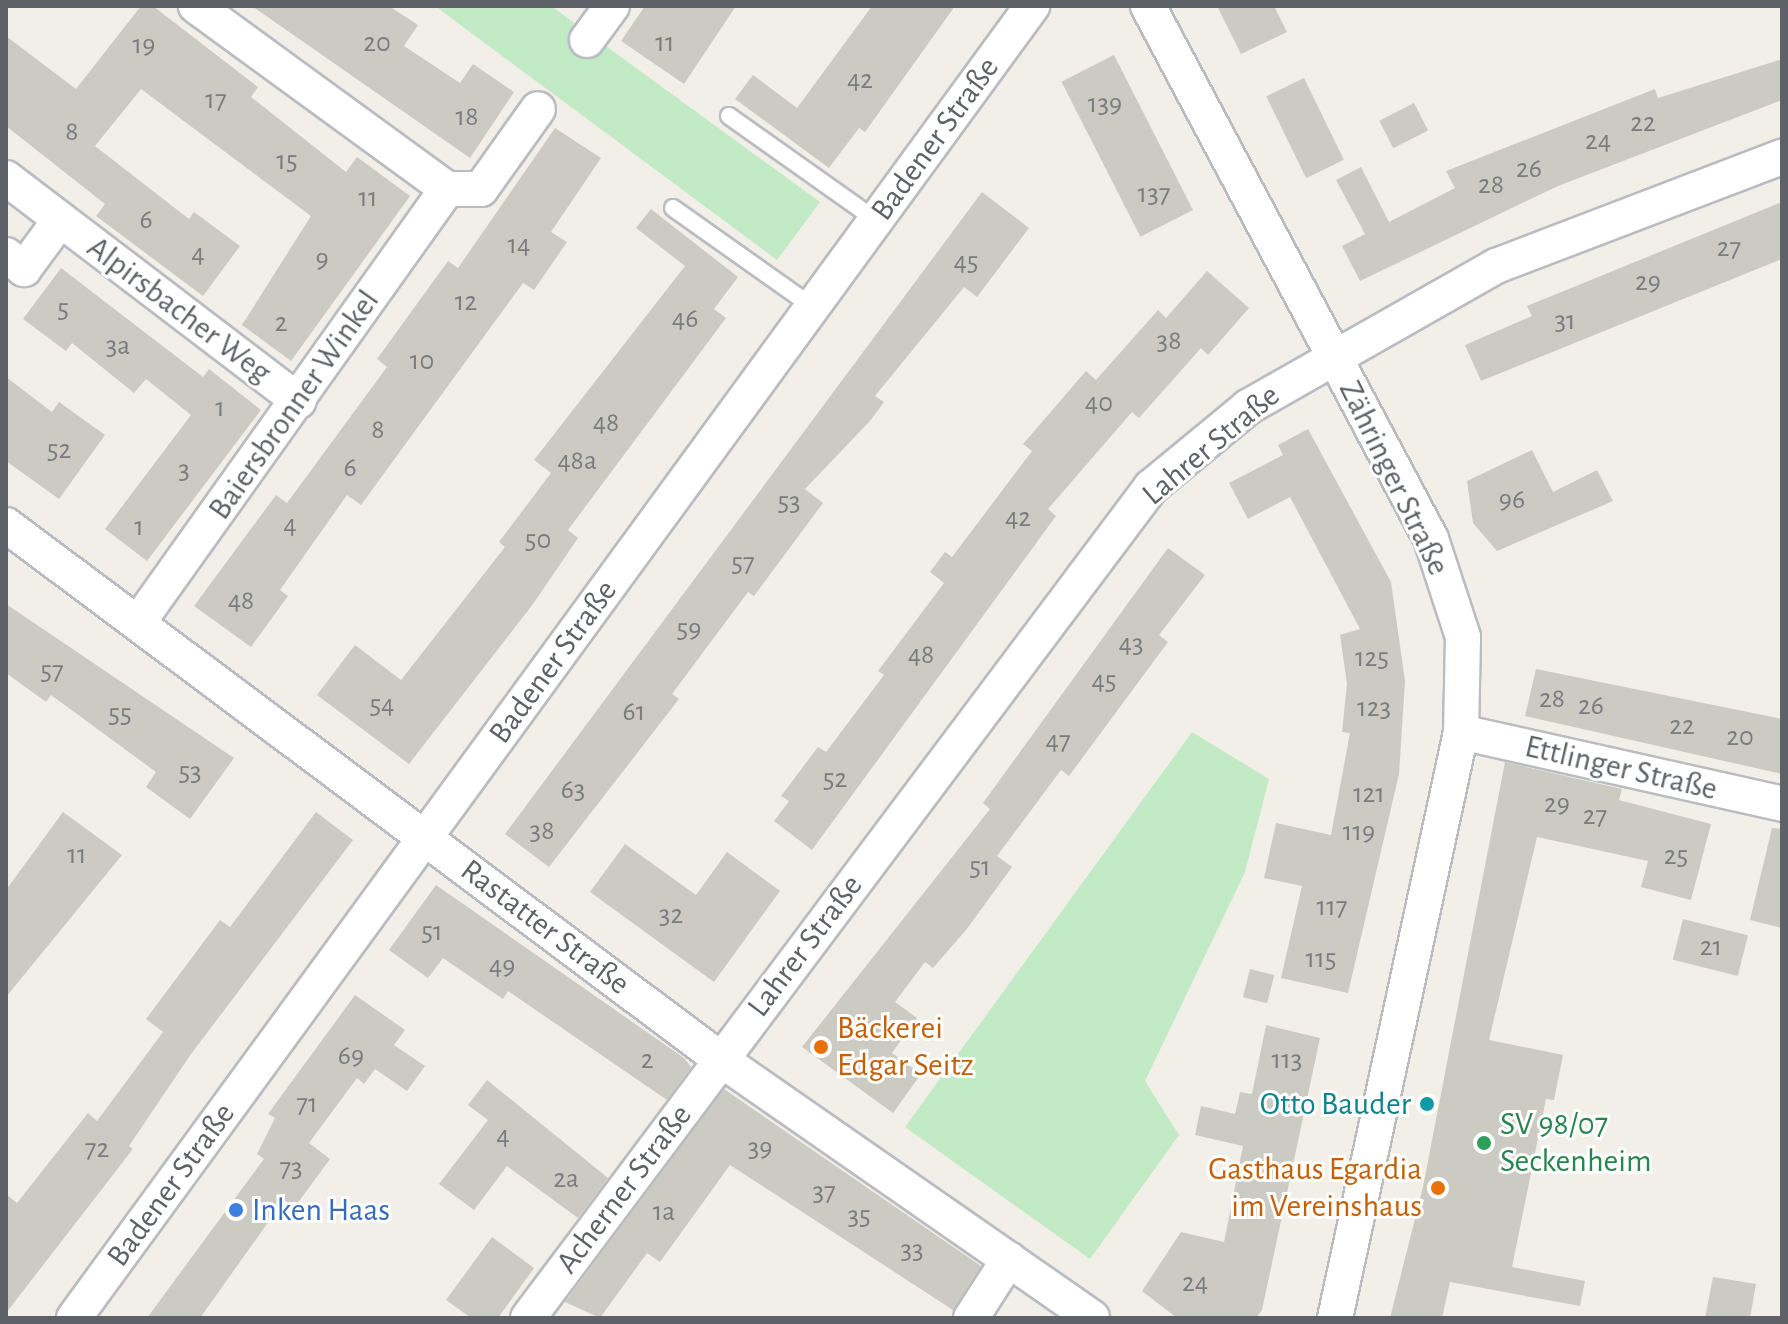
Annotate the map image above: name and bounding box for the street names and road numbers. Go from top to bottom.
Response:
street label: Badener Straße [863,50,1007,228]
street label: Alpirsbacher Weg [79,228,279,392]
street label: Baiersbronner Winkel [201,283,387,527]
street label: Zähringer Straße [1330,375,1458,581]
street label: Lahrer Straße [1134,376,1288,514]
street label: Badener Straße [481,573,625,751]
street label: Ettlinger Straße [1521,727,1721,809]
street label: Rastatter Straße [453,851,637,1003]
street label: Lahrer Straße [739,867,871,1025]
street label: Badener Straße [99,1096,243,1274]
street label: Acherner Straße [548,1097,700,1281]

